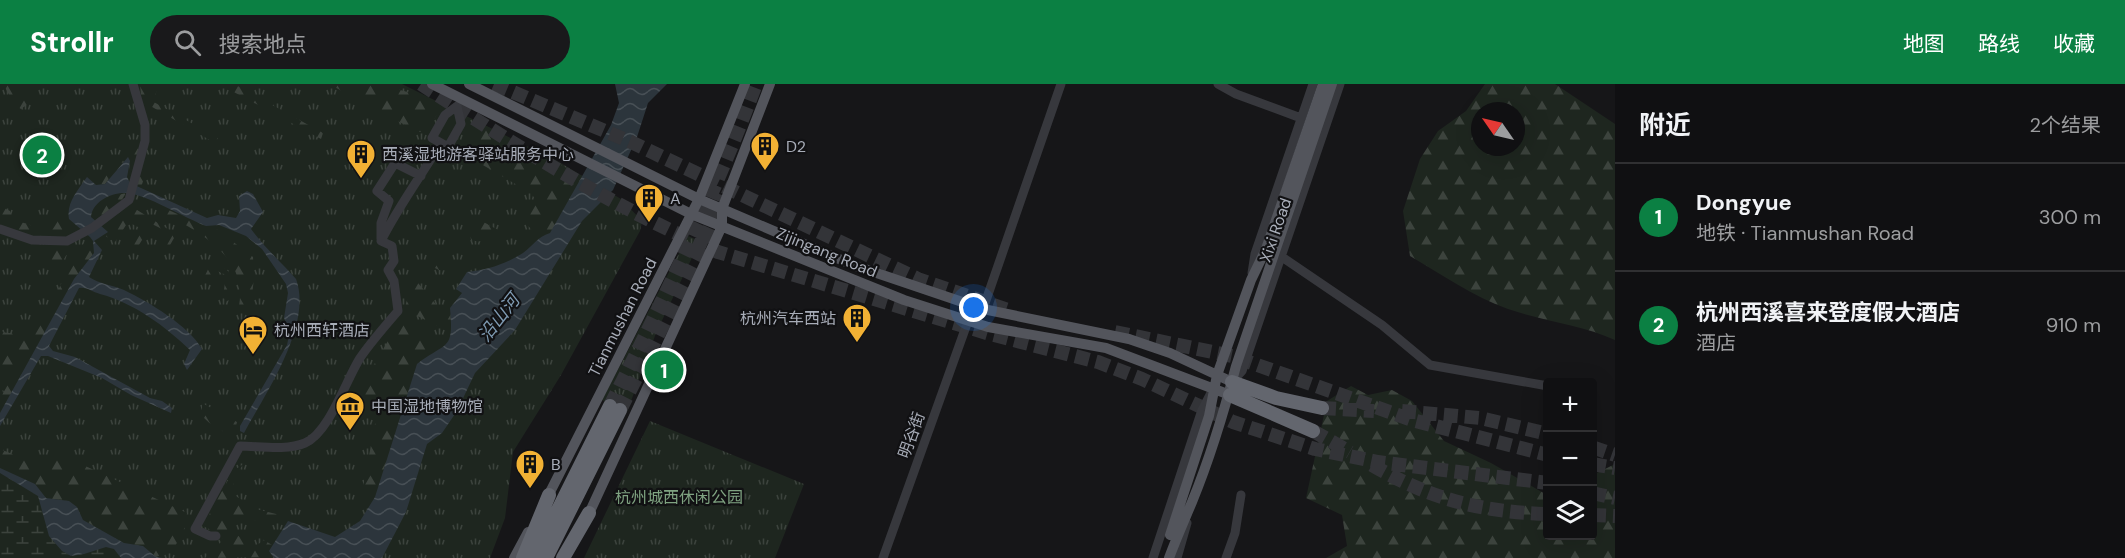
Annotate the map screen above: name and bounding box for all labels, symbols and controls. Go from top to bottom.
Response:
search box [150,15,570,69]
text: Strollr [30,24,114,61]
icon: search [171,26,204,59]
text: 搜索地点 [219,30,307,59]
text: 地图 [1903,30,1945,58]
text: 路线 [1978,30,2020,58]
text: 收藏 [2053,30,2095,58]
north arrow [1471,102,1525,156]
text: 附近 [1639,108,1691,142]
text: 2个结果 [2029,112,2101,138]
building icon: D2 [749,130,781,172]
pin: 2 [22,132,62,178]
place label: D2 [786,136,806,157]
building icon: 西溪湿地游客驿站服务中心 [345,138,377,180]
place label: 西溪湿地游客驿站服务中心 [382,144,574,165]
building icon: A [633,182,665,224]
place label: A [670,188,681,209]
text: Dongyue [1696,188,1792,217]
street label: Xixi Road [1255,195,1296,265]
text: 1 [1655,204,1662,230]
text: 300 m [2039,204,2101,230]
text: 地铁 · Tianmushan Road [1696,220,1914,246]
street label: Zijingang Road [773,223,880,282]
street label: Tianmushan Road [583,254,661,380]
water label: 沿山河 [473,287,527,347]
your location [959,293,988,322]
text: 杭州西溪喜来登度假大酒店 [1696,298,1960,327]
building icon: 杭州汽车西站 [841,302,873,344]
place label: 杭州汽车西站 [740,308,836,329]
text: 2 [1653,312,1664,338]
text: 910 m [2046,312,2101,338]
hotel icon: 杭州西轩酒店 [237,314,269,356]
place label: 杭州西轩酒店 [274,320,370,341]
text: 酒店 [1696,330,1736,356]
pin: 1 [644,348,684,392]
map controls [1543,378,1597,540]
button: + [1543,378,1597,432]
museum icon: 中国湿地博物馆 [334,390,366,432]
place label: 中国湿地博物馆 [371,396,483,417]
street label: 明谷街 [893,409,930,461]
button: − [1543,432,1597,486]
building icon: B [514,448,546,490]
place label: B [551,454,561,475]
button: layers [1543,486,1597,540]
park label: 杭州城西休闲公园 [615,487,743,508]

